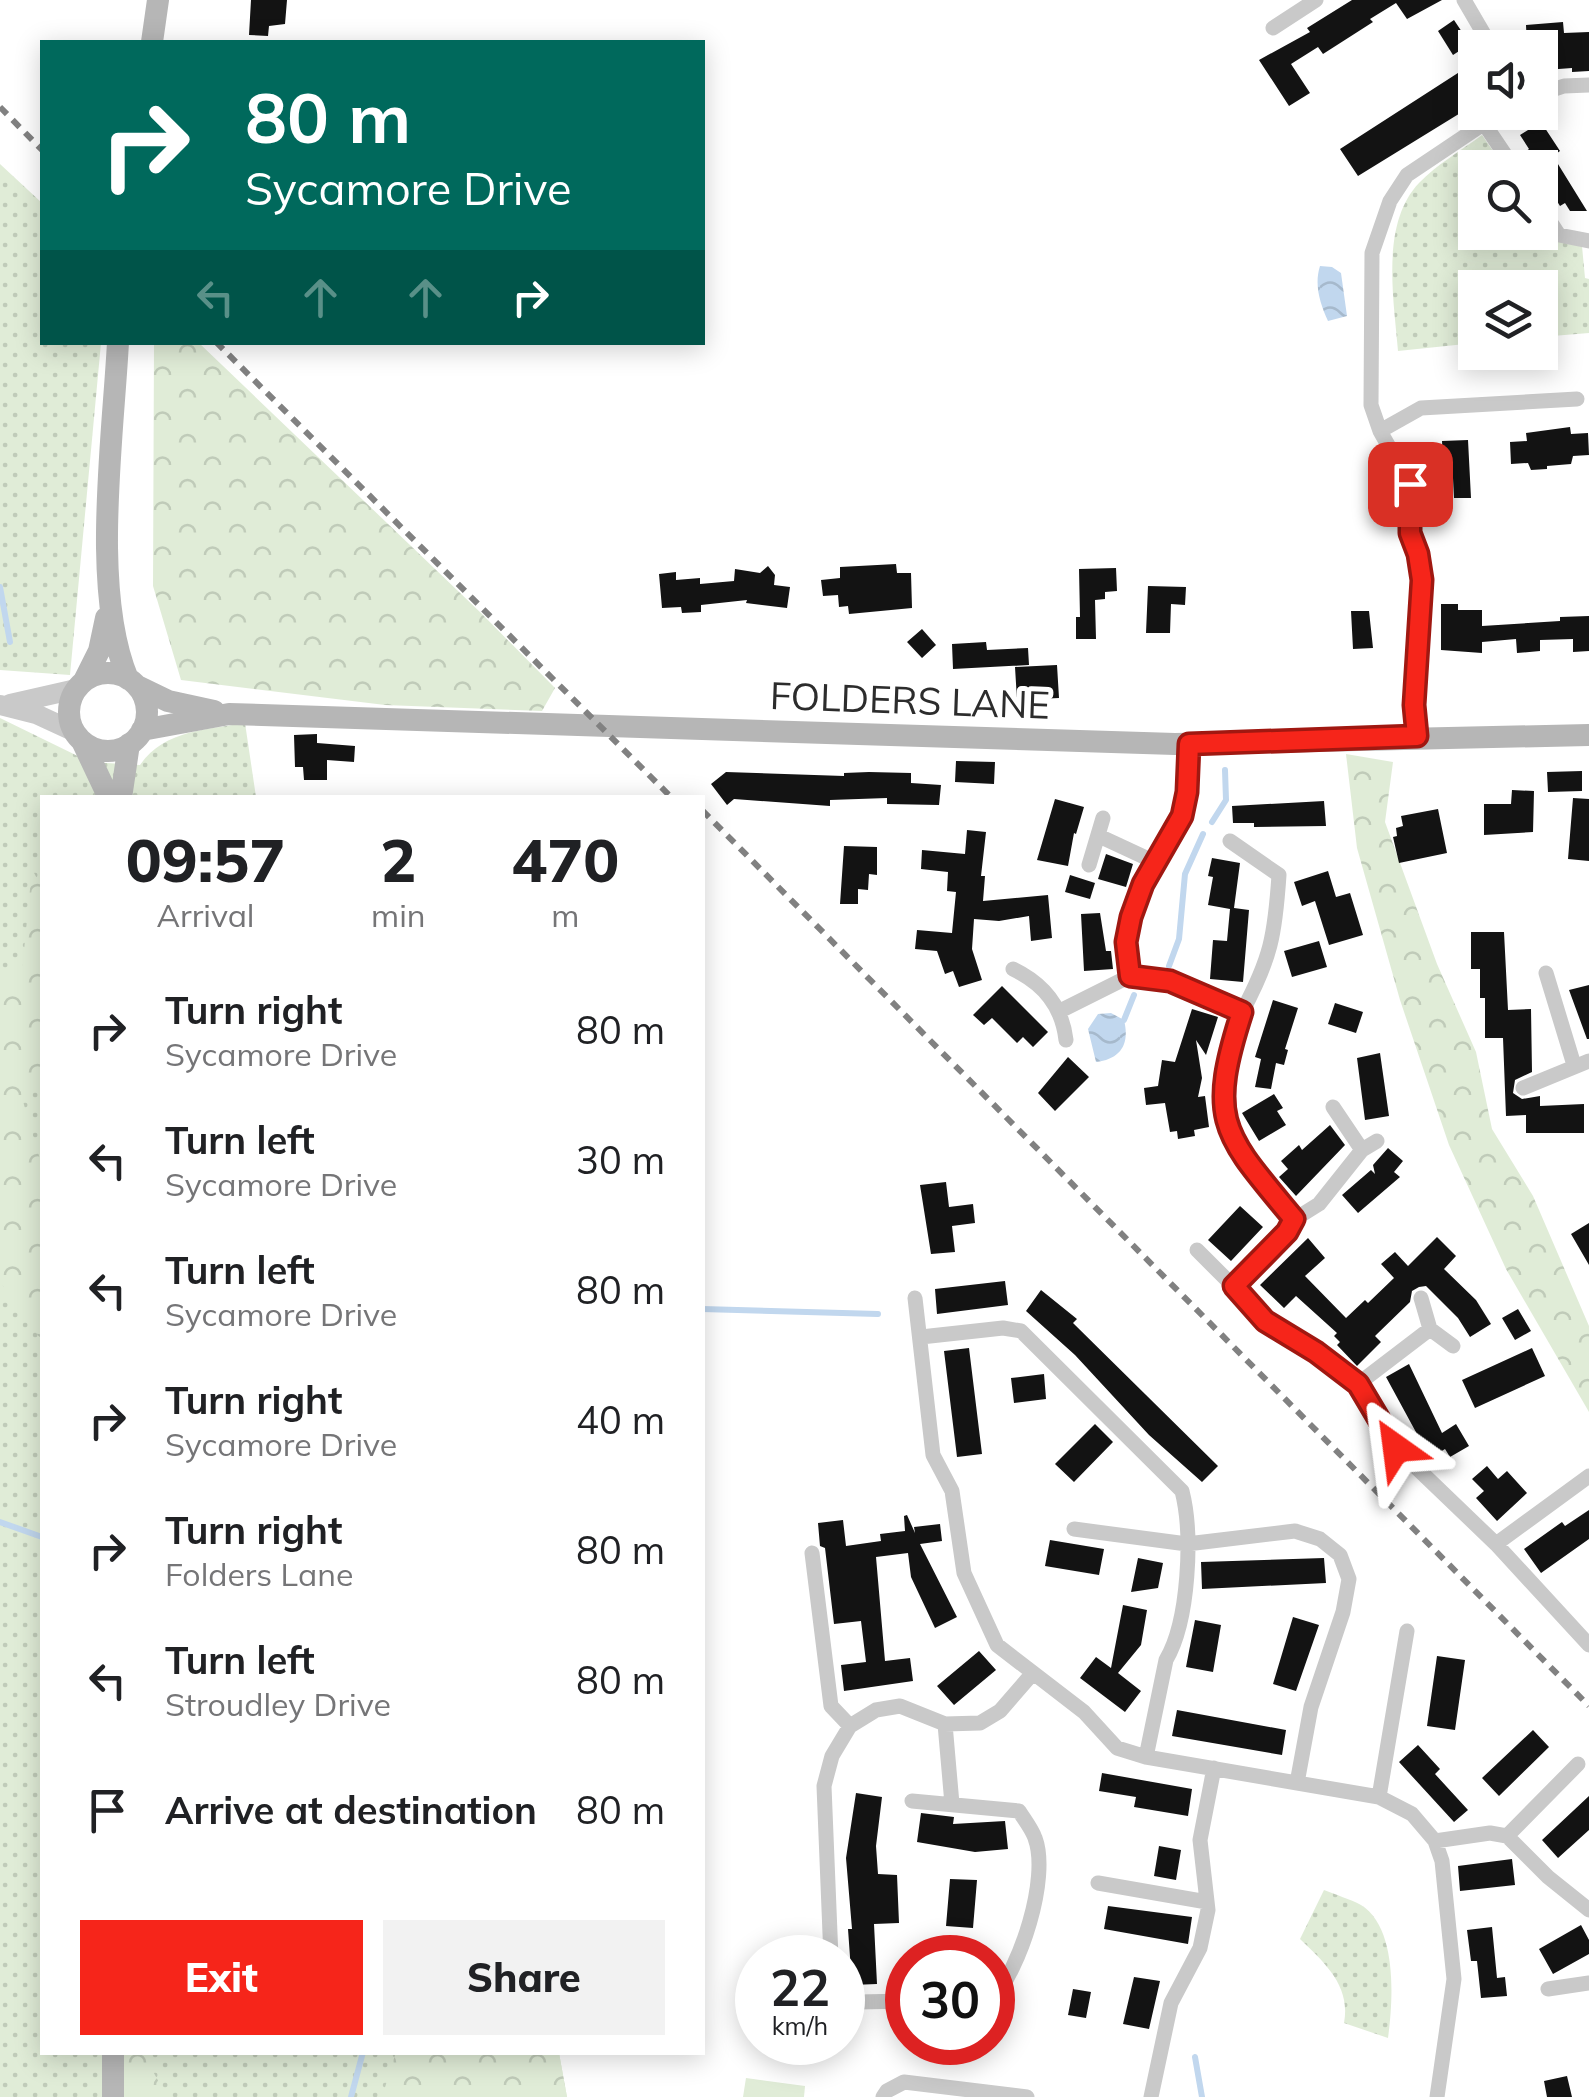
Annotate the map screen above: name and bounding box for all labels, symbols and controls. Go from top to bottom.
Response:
map controls [1458,30,1558,370]
button: sound [1458,30,1558,130]
text: 80 m [245,73,411,161]
icon: right [80,80,210,210]
button: search [1458,150,1558,250]
text: Sycamore Drive [245,160,572,216]
icon: left [188,270,243,325]
icon: ahead [293,270,348,325]
icon: ahead [398,270,453,325]
icon: right [503,270,558,325]
button: layers [1458,270,1558,370]
pin [1368,442,1453,527]
icon: arrive [1383,457,1438,512]
street label: FOLDERS LANE [769,671,1051,729]
text: 09:57 [126,822,285,897]
text: 2 [380,822,416,897]
text: 470 [511,822,619,897]
text: Arrival [157,895,254,935]
text: min [371,895,426,935]
text: m [551,895,579,935]
text: Turn right [165,986,342,1034]
icon: right [80,1003,135,1058]
text: 80 m [576,1006,665,1054]
text: Sycamore Drive [165,1034,397,1074]
text: Turn left [165,1116,315,1164]
icon: left [80,1133,135,1188]
text: 30 m [576,1136,665,1184]
text: Sycamore Drive [165,1164,397,1204]
text: Turn left [165,1246,315,1294]
icon: left [80,1263,135,1318]
text: 80 m [576,1266,665,1314]
text: Sycamore Drive [165,1294,397,1334]
text: Turn right [165,1376,342,1424]
icon: right [80,1393,135,1448]
text: 40 m [576,1396,665,1444]
position arrow [1344,1396,1448,1500]
text: Sycamore Drive [165,1424,397,1464]
text: Turn right [165,1506,342,1554]
icon: right [80,1523,135,1578]
text: 80 m [576,1526,665,1574]
text: Folders Lane [165,1554,353,1594]
text: Turn left [165,1636,315,1684]
icon: left [80,1653,135,1708]
text: 80 m [576,1656,665,1704]
text: Stroudley Drive [165,1684,391,1724]
icon: arrive [80,1783,135,1838]
text: Arrive at destination [165,1786,537,1834]
text: 80 m [576,1786,665,1834]
button: Exit [80,1920,363,2035]
button: Share [383,1920,665,2035]
speed limit sign: 30 [885,1935,1015,2065]
text: 22 [770,1956,830,2019]
text: km/h [772,2010,828,2041]

